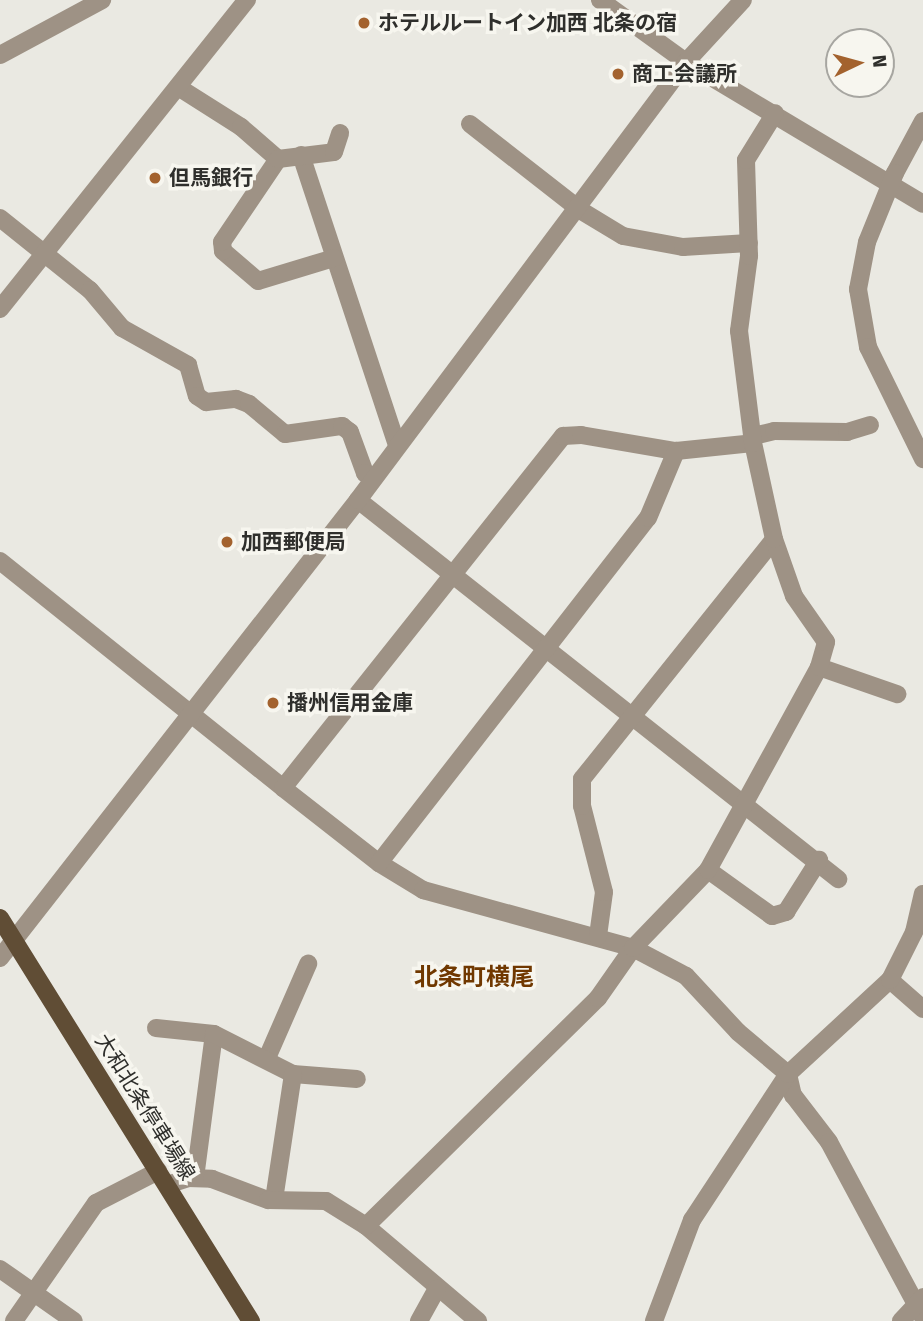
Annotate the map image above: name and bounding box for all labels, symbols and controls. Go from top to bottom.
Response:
place label: ホテルルートイン加西 北条の宿 [378,10,677,36]
marker: ホテルルートイン加西 北条の宿 [356,15,372,31]
north arrow [825,28,895,98]
text: N [867,54,891,69]
place label: 商工会議所 [632,61,737,87]
marker: 商工会議所 [610,66,626,82]
place label: 但馬銀行 [169,165,253,191]
marker: 但馬銀行 [147,170,163,186]
place label: 加西郵便局 [241,529,346,555]
marker: 加西郵便局 [219,534,235,550]
place label: 播州信用金庫 [287,690,413,716]
marker: 播州信用金庫 [265,695,281,711]
district label: 北条町横尾 [414,964,534,992]
street label: 大和北条停車場線 [90,1029,200,1185]

